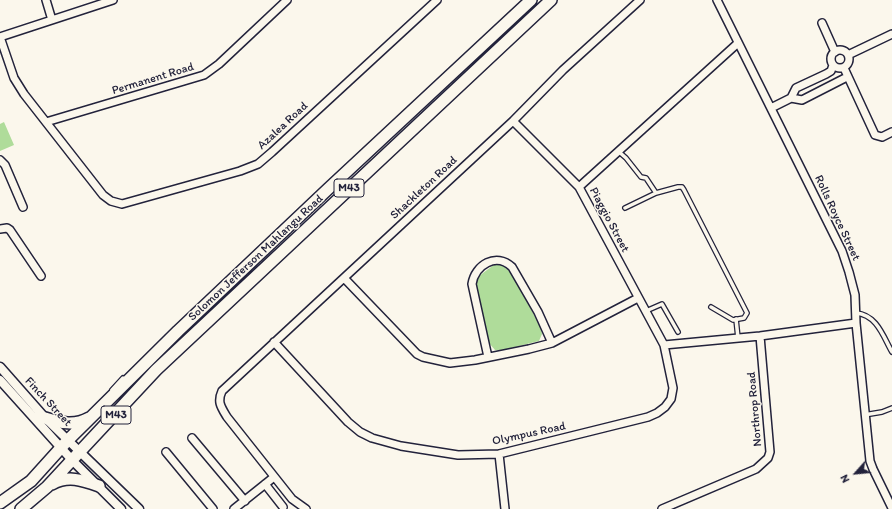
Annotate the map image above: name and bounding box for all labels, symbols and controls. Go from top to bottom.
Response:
street label: Permanent Road [110,60,196,98]
street label: Azalea Road [255,99,311,153]
street label: Shackleton Road [388,153,460,223]
street label: Rolls Royce Street [811,173,863,263]
road number: M43 [334,179,364,197]
street label: Piaggio Street [586,185,632,255]
street label: Solomon Jefferson Mahlangu Road [186,192,326,324]
street label: Northrop Road [745,371,765,447]
street label: Finch Street [22,374,74,430]
road number: M43 [101,406,131,424]
street label: Olympus Road [491,419,567,449]
north arrow [836,453,876,493]
text: N [837,472,852,485]

